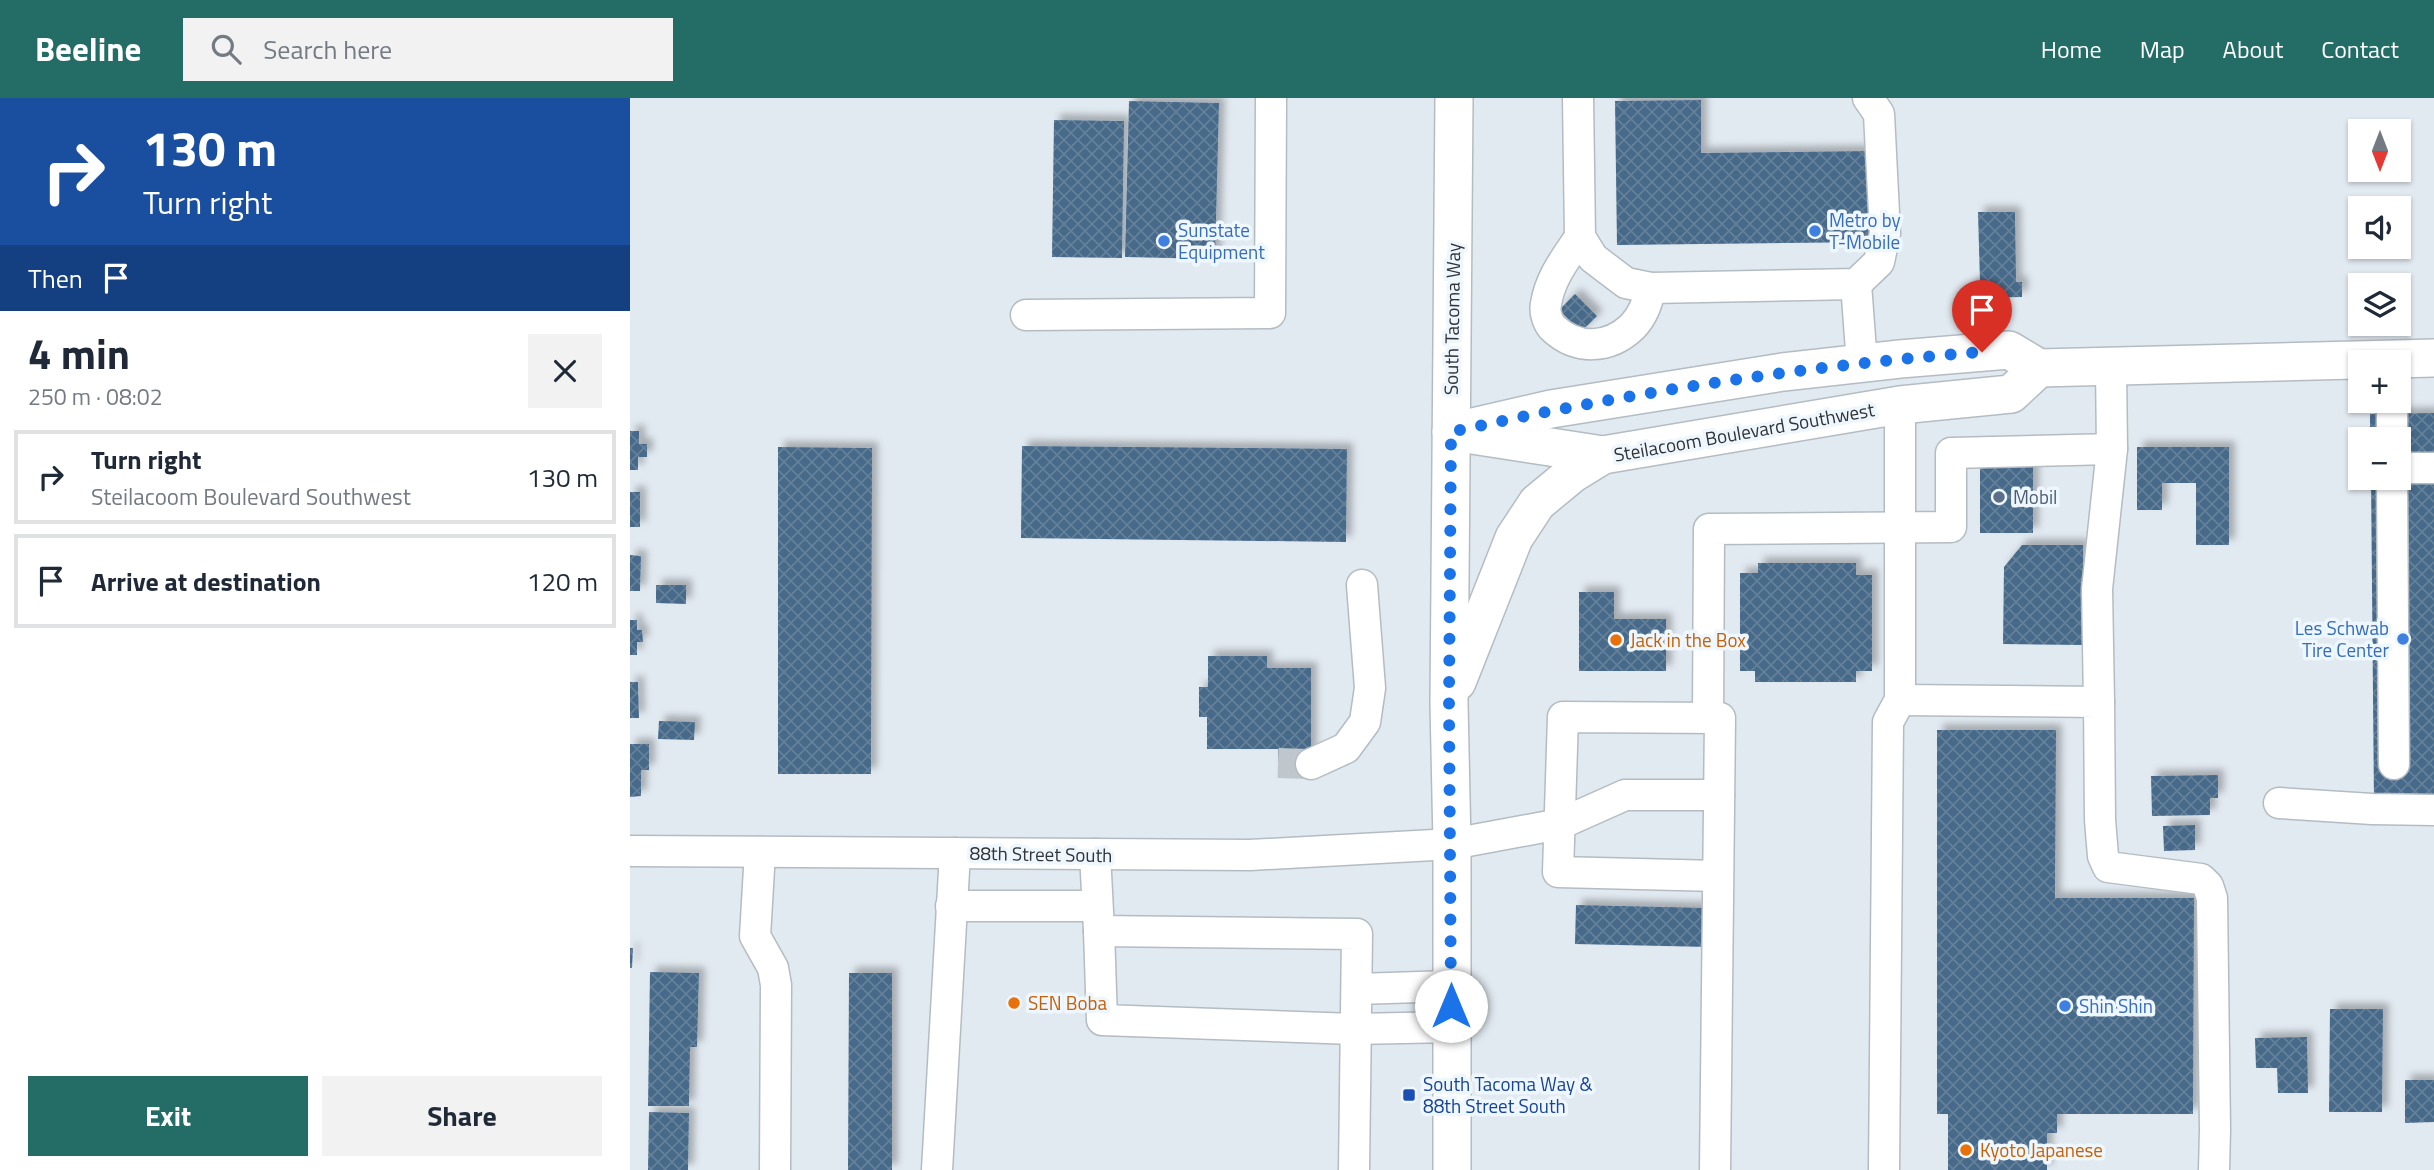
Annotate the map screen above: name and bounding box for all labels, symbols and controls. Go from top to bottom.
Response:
search box [183,18,673,81]
text: Beeline [35,24,141,74]
icon: search [207,30,245,68]
text: Search here [263,30,392,69]
text: Home [2041,31,2102,67]
text: Map [2140,31,2185,67]
text: About [2223,31,2283,67]
text: Contact [2321,31,2399,67]
text: 130 m [143,110,277,185]
north arrow [2348,119,2412,182]
map controls [2348,119,2411,490]
icon: right [28,126,119,217]
text: Turn right [143,178,272,226]
button: sound [2348,196,2411,259]
place label: Metro by T-Mobile [1829,205,1901,256]
place label: Sunstate Equipment [1178,215,1265,266]
marker: Metro by T-Mobile [1807,223,1823,239]
marker: Sunstate Equipment [1156,233,1172,249]
street label: South Tacoma Way [1436,243,1467,395]
text: Then [28,259,83,298]
icon: arrive [97,259,135,297]
button: layers [2348,273,2411,336]
pin [1952,280,2012,352]
icon: arrive [1963,291,2001,329]
text: 4 min [28,321,130,385]
button: close [528,334,602,408]
button: + [2348,350,2411,413]
text: 250 m · 08:02 [28,379,163,414]
street label: Steilacoom Boulevard Southwest [1611,394,1877,469]
button: − [2348,427,2411,490]
text: Turn right [91,440,202,479]
icon: right [32,458,70,496]
text: 130 m [527,458,598,497]
text: Steilacoom Boulevard Southwest [91,479,411,514]
place label: Mobil [2013,482,2057,511]
marker: Mobil [1991,489,2007,505]
icon: arrive [32,562,70,600]
text: Arrive at destination [91,562,321,601]
text: 120 m [527,562,598,601]
place label: Les Schwab Tire Center [2295,613,2389,664]
place label: Jack in the Box [1630,625,1746,654]
marker: Les Schwab Tire Center [2395,631,2411,647]
marker: Jack in the Box [1608,632,1624,648]
street label: 88th Street South [969,838,1113,869]
position arrow [1414,969,1488,1043]
place label: SEN Boba [1028,988,1108,1017]
place label: Shin Shin [2079,991,2153,1020]
marker: SEN Boba [1006,995,1022,1011]
marker: Shin Shin [2057,998,2073,1014]
place label: South Tacoma Way & 88th Street South [1423,1069,1592,1120]
button: Exit [28,1076,308,1156]
button: Share [322,1076,602,1156]
marker: South Tacoma Way & 88th Street South [1401,1087,1417,1103]
place label: Kyoto Japanese [1980,1135,2103,1164]
marker: Kyoto Japanese [1958,1142,1974,1158]

